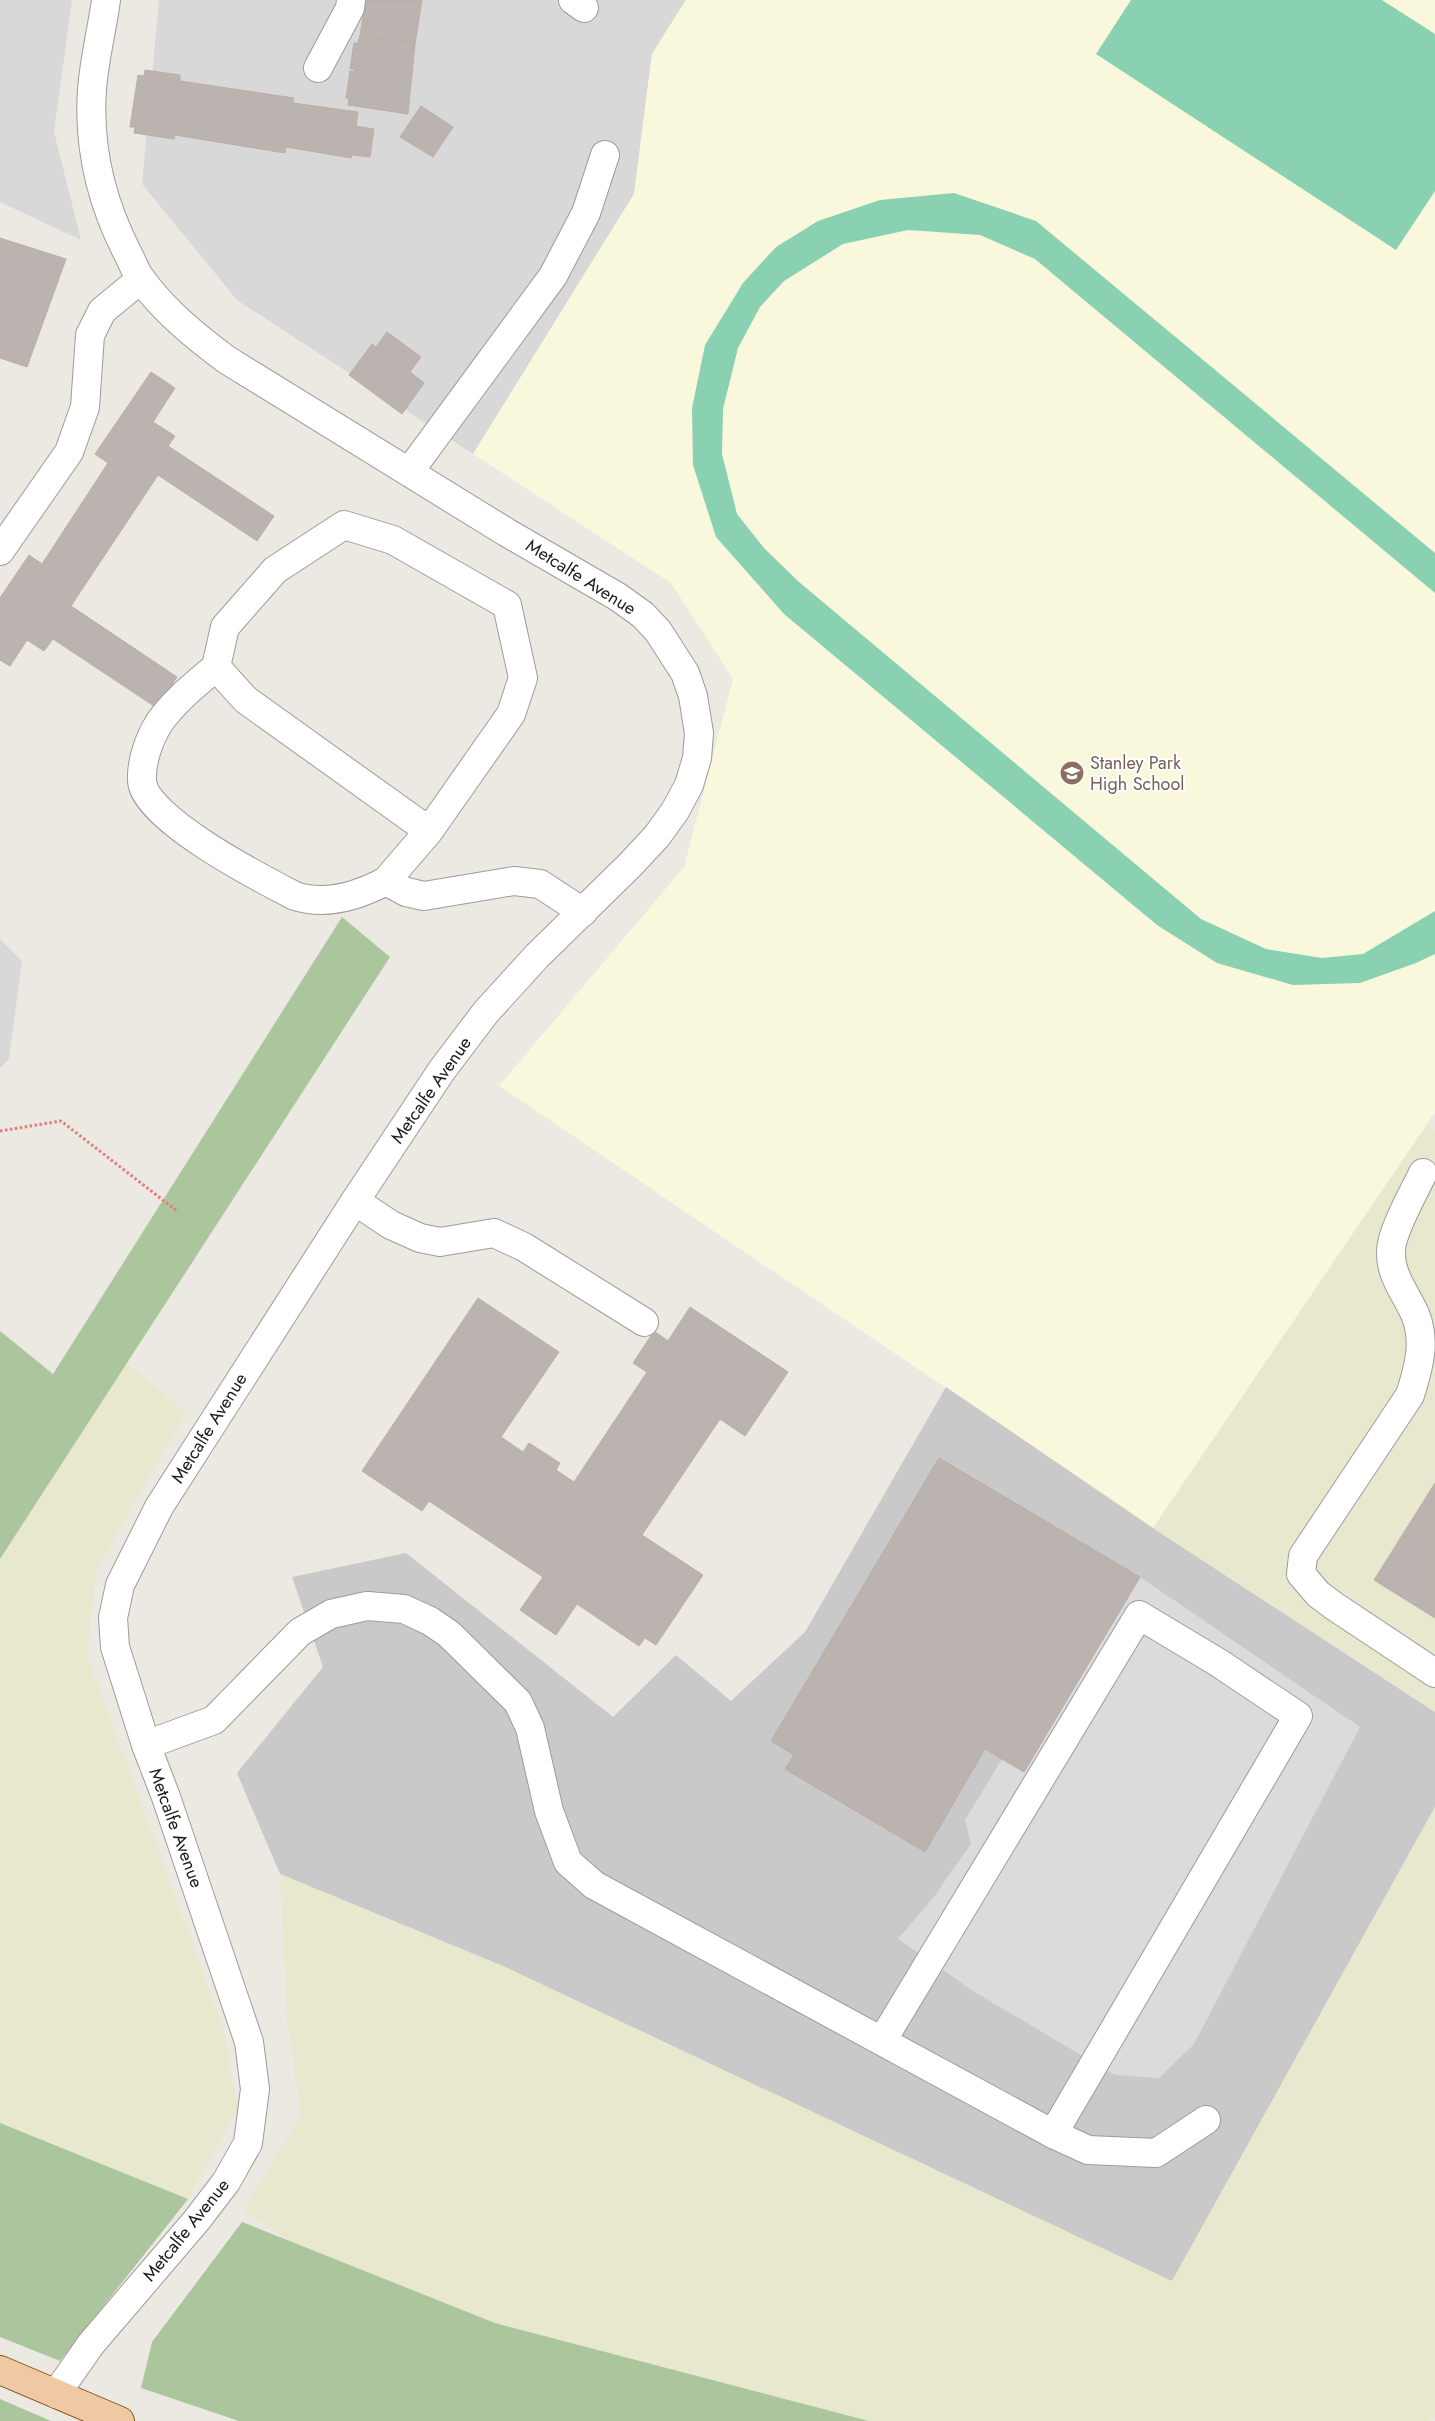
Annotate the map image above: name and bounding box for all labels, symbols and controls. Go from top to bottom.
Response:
street label: Metcalfe Avenue [521,533,641,621]
place label: Stanley Park High School [1090,750,1184,797]
school or university icon: Stanley Park High School [1059,760,1085,786]
street label: Metcalfe Avenue [384,1031,478,1149]
street label: Metcalfe Avenue [165,1368,253,1488]
street label: Metcalfe Avenue [142,1765,210,1891]
street label: Metcalfe Avenue [136,2173,236,2287]

